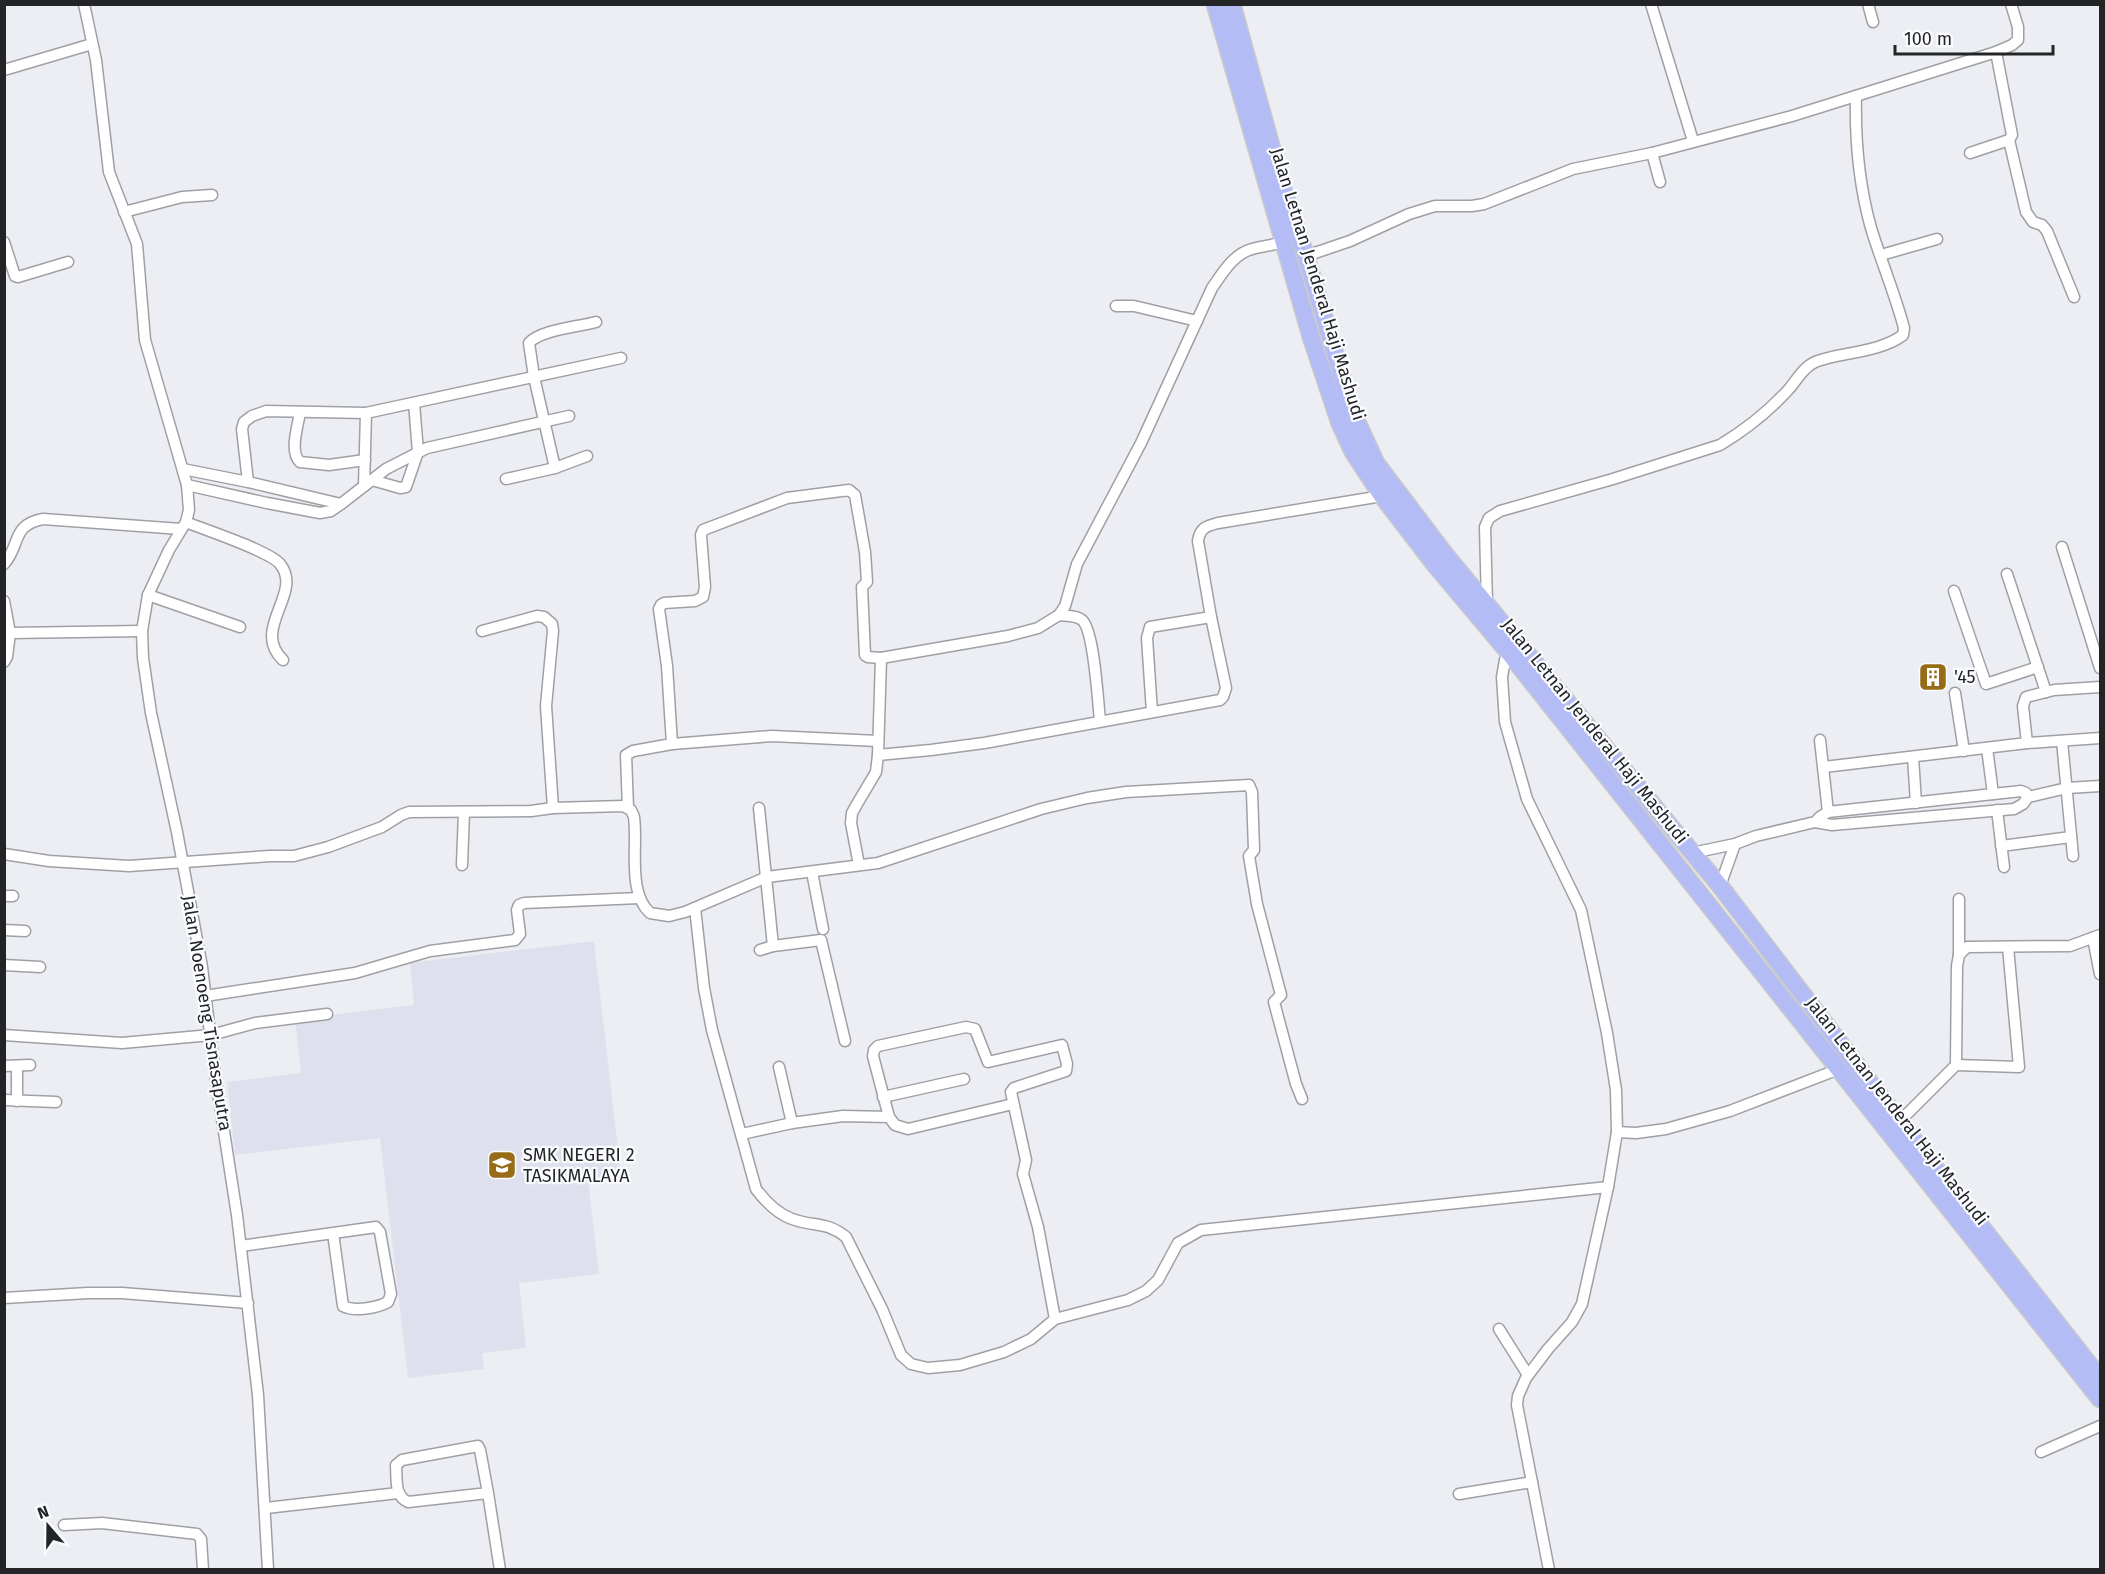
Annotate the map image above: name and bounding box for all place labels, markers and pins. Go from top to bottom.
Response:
building icon: '45 [1917,661,1949,693]
place label: '45 [1954,666,1976,688]
place label: SMK NEGERI 2 TASIKMALAYA [523,1144,635,1187]
school or university icon: SMK NEGERI 2 TASIKMALAYA [486,1149,518,1181]

